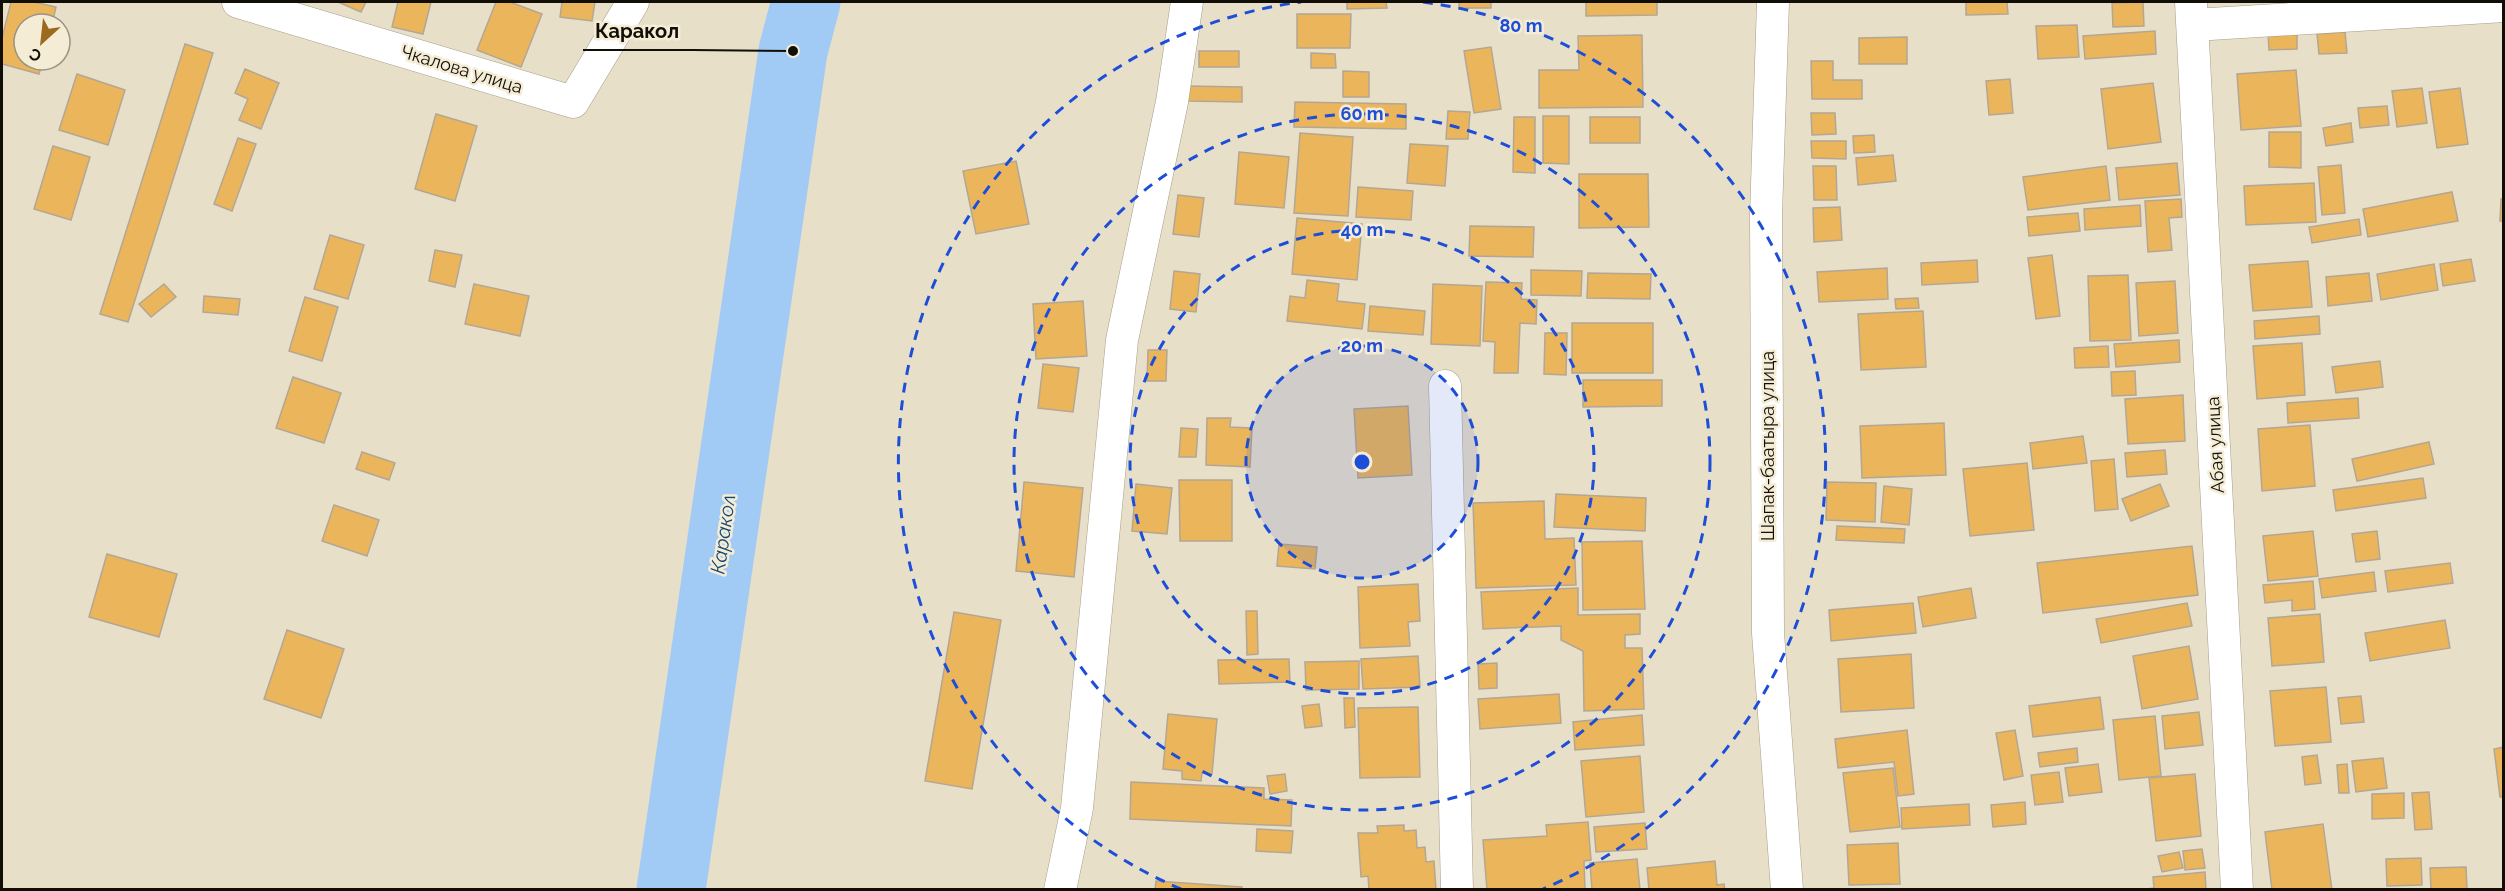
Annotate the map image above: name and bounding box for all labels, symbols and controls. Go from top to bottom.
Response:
north arrow [12,12,72,72]
callout: Каракол [583,12,692,50]
text: 80 m [1499,15,1543,36]
text: Каракол [595,19,679,43]
street label: Чкалова улица [399,41,525,97]
text: С [26,44,45,66]
text: 60 m [1340,103,1384,124]
text: 40 m [1341,219,1383,240]
text: 20 m [1341,335,1383,356]
street label: Шапак-баатыра улица [1757,351,1778,541]
street label: Абая улица [2202,396,2228,494]
centre of rings [1352,452,1372,472]
water label: Каракол [706,493,740,575]

